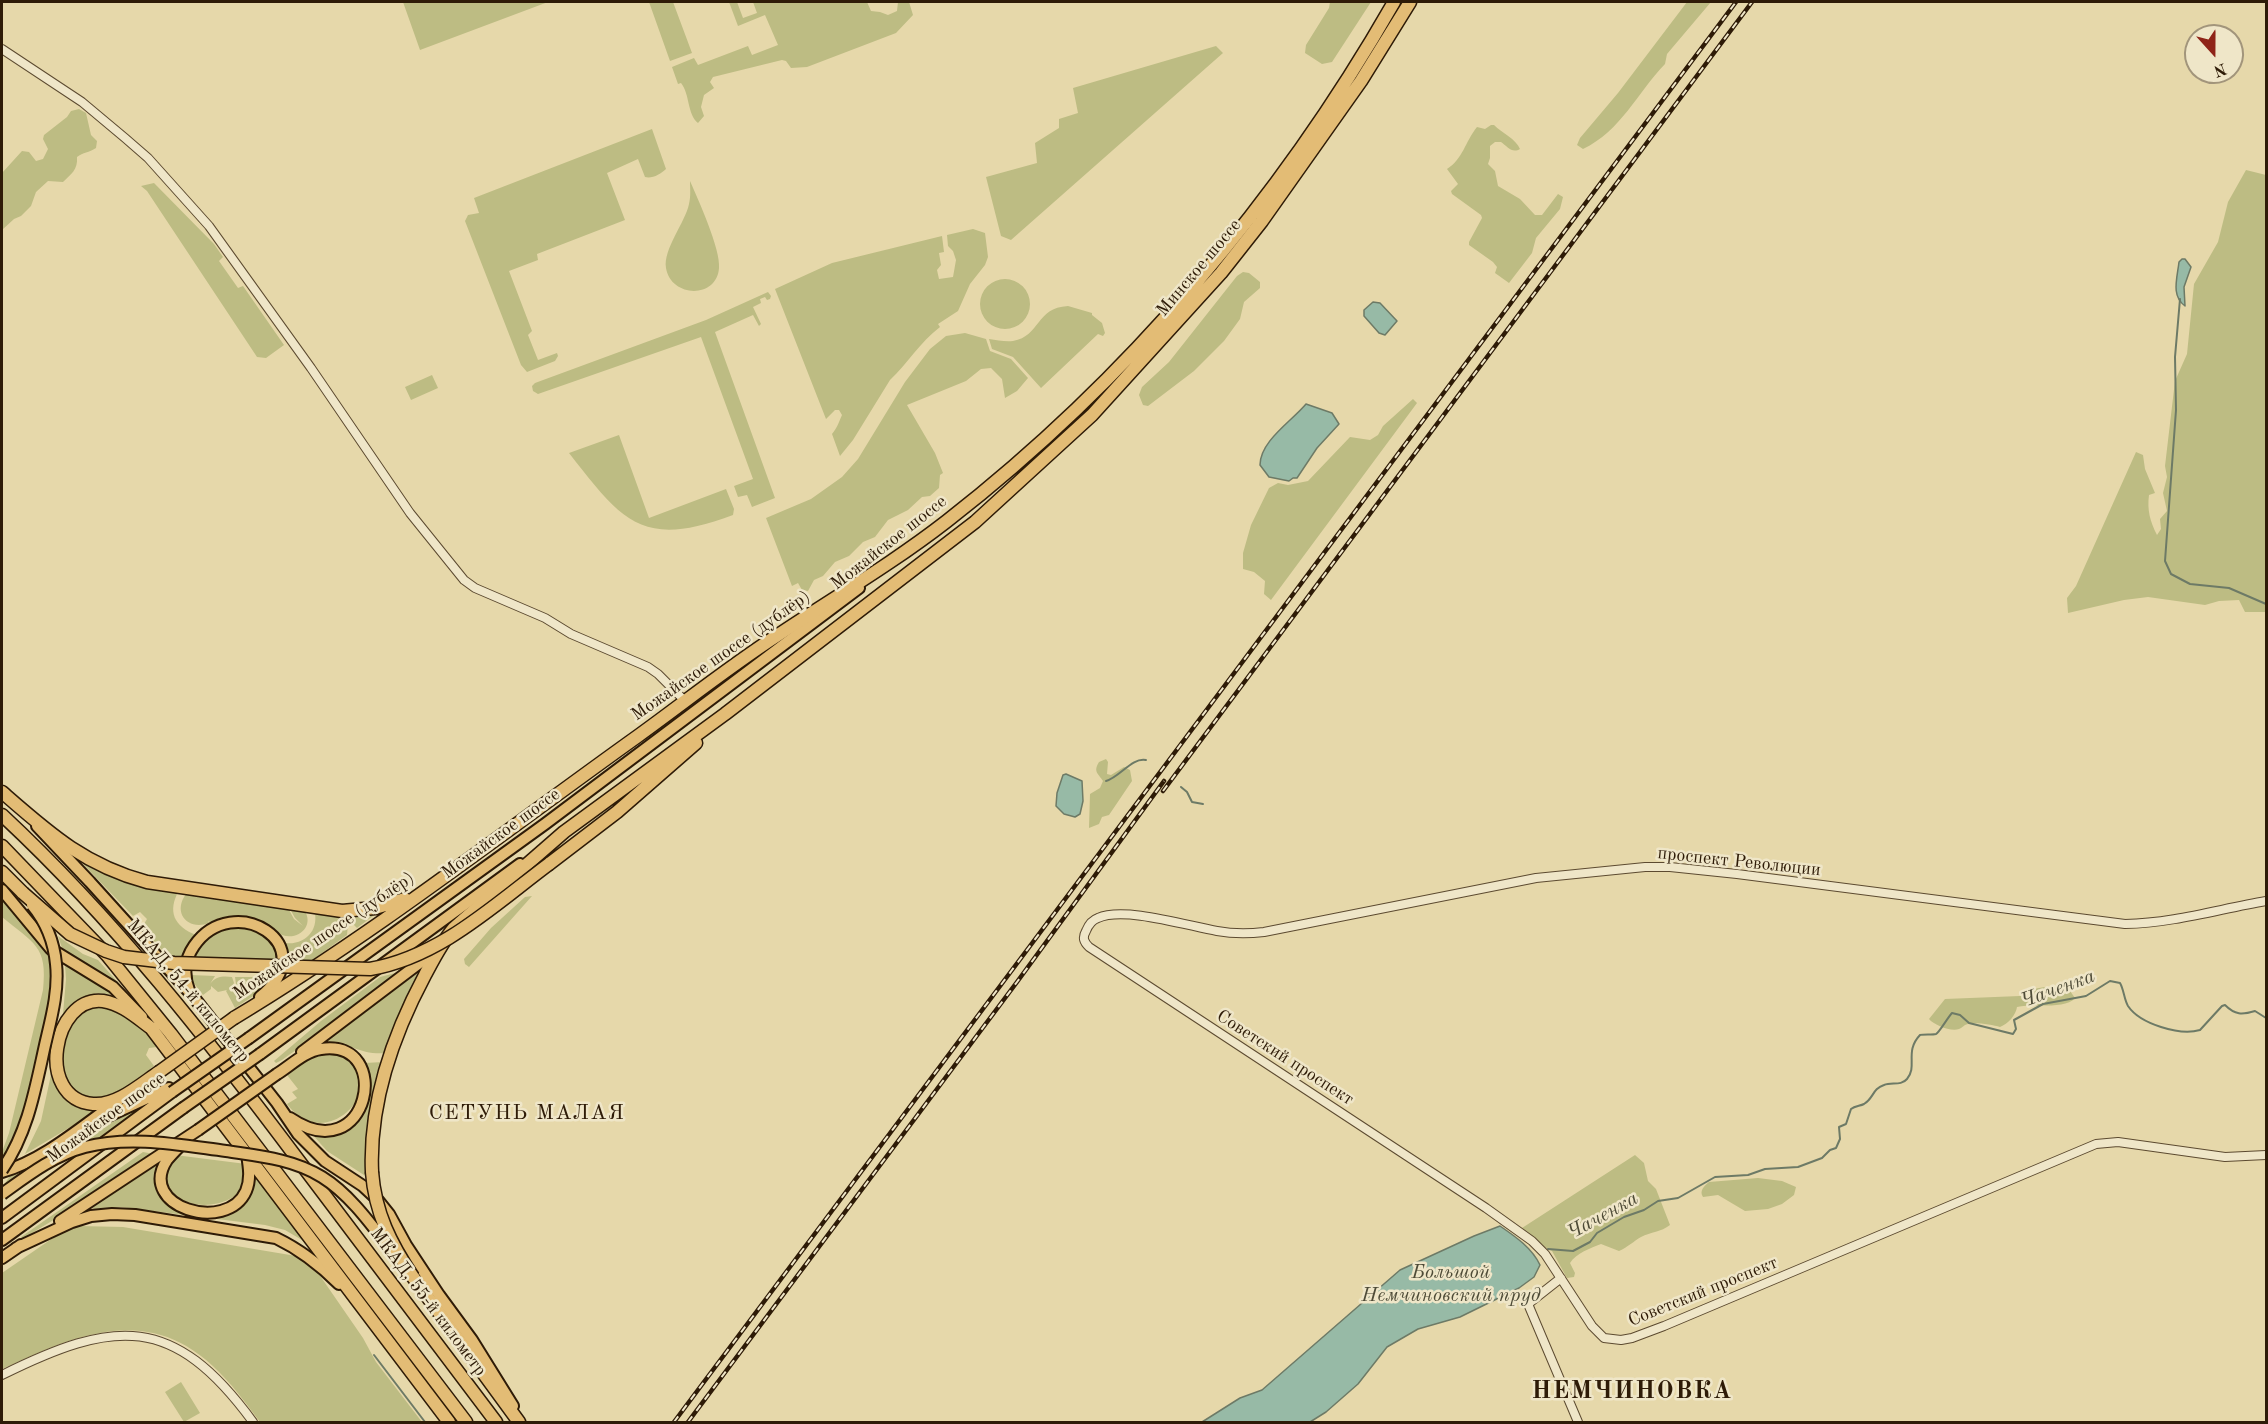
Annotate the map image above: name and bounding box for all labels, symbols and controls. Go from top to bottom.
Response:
north arrow [2184,24,2244,84]
text: N [2211,59,2228,79]
street label: Минское шоссе [1152,215,1246,321]
street label: Можайское шоссе [827,491,951,595]
street label: Можайское шоссе (дублёр) [627,586,815,726]
street label: Можайское шоссе [438,784,564,884]
street label: проспект Революции [1656,843,1822,881]
street label: Можайское шоссе (дублёр) [229,867,419,1005]
street label: МКАД, 54-й километр [122,915,254,1067]
water label: Чаченка [2018,964,2098,1014]
street label: Советский проспект [1212,1006,1358,1110]
street label: Можайское шоссе [43,1068,169,1168]
district label: СЕТУНЬ МАЛАЯ [429,1100,625,1126]
water label: Чаченка [1563,1187,1643,1245]
street label: МКАД, 55-й километр [365,1224,491,1380]
street label: Советский проспект [1625,1252,1781,1332]
water label: Большой Немчиновский пруд [1361,1261,1541,1308]
district label: НЕМЧИНОВКА [1532,1378,1732,1406]

